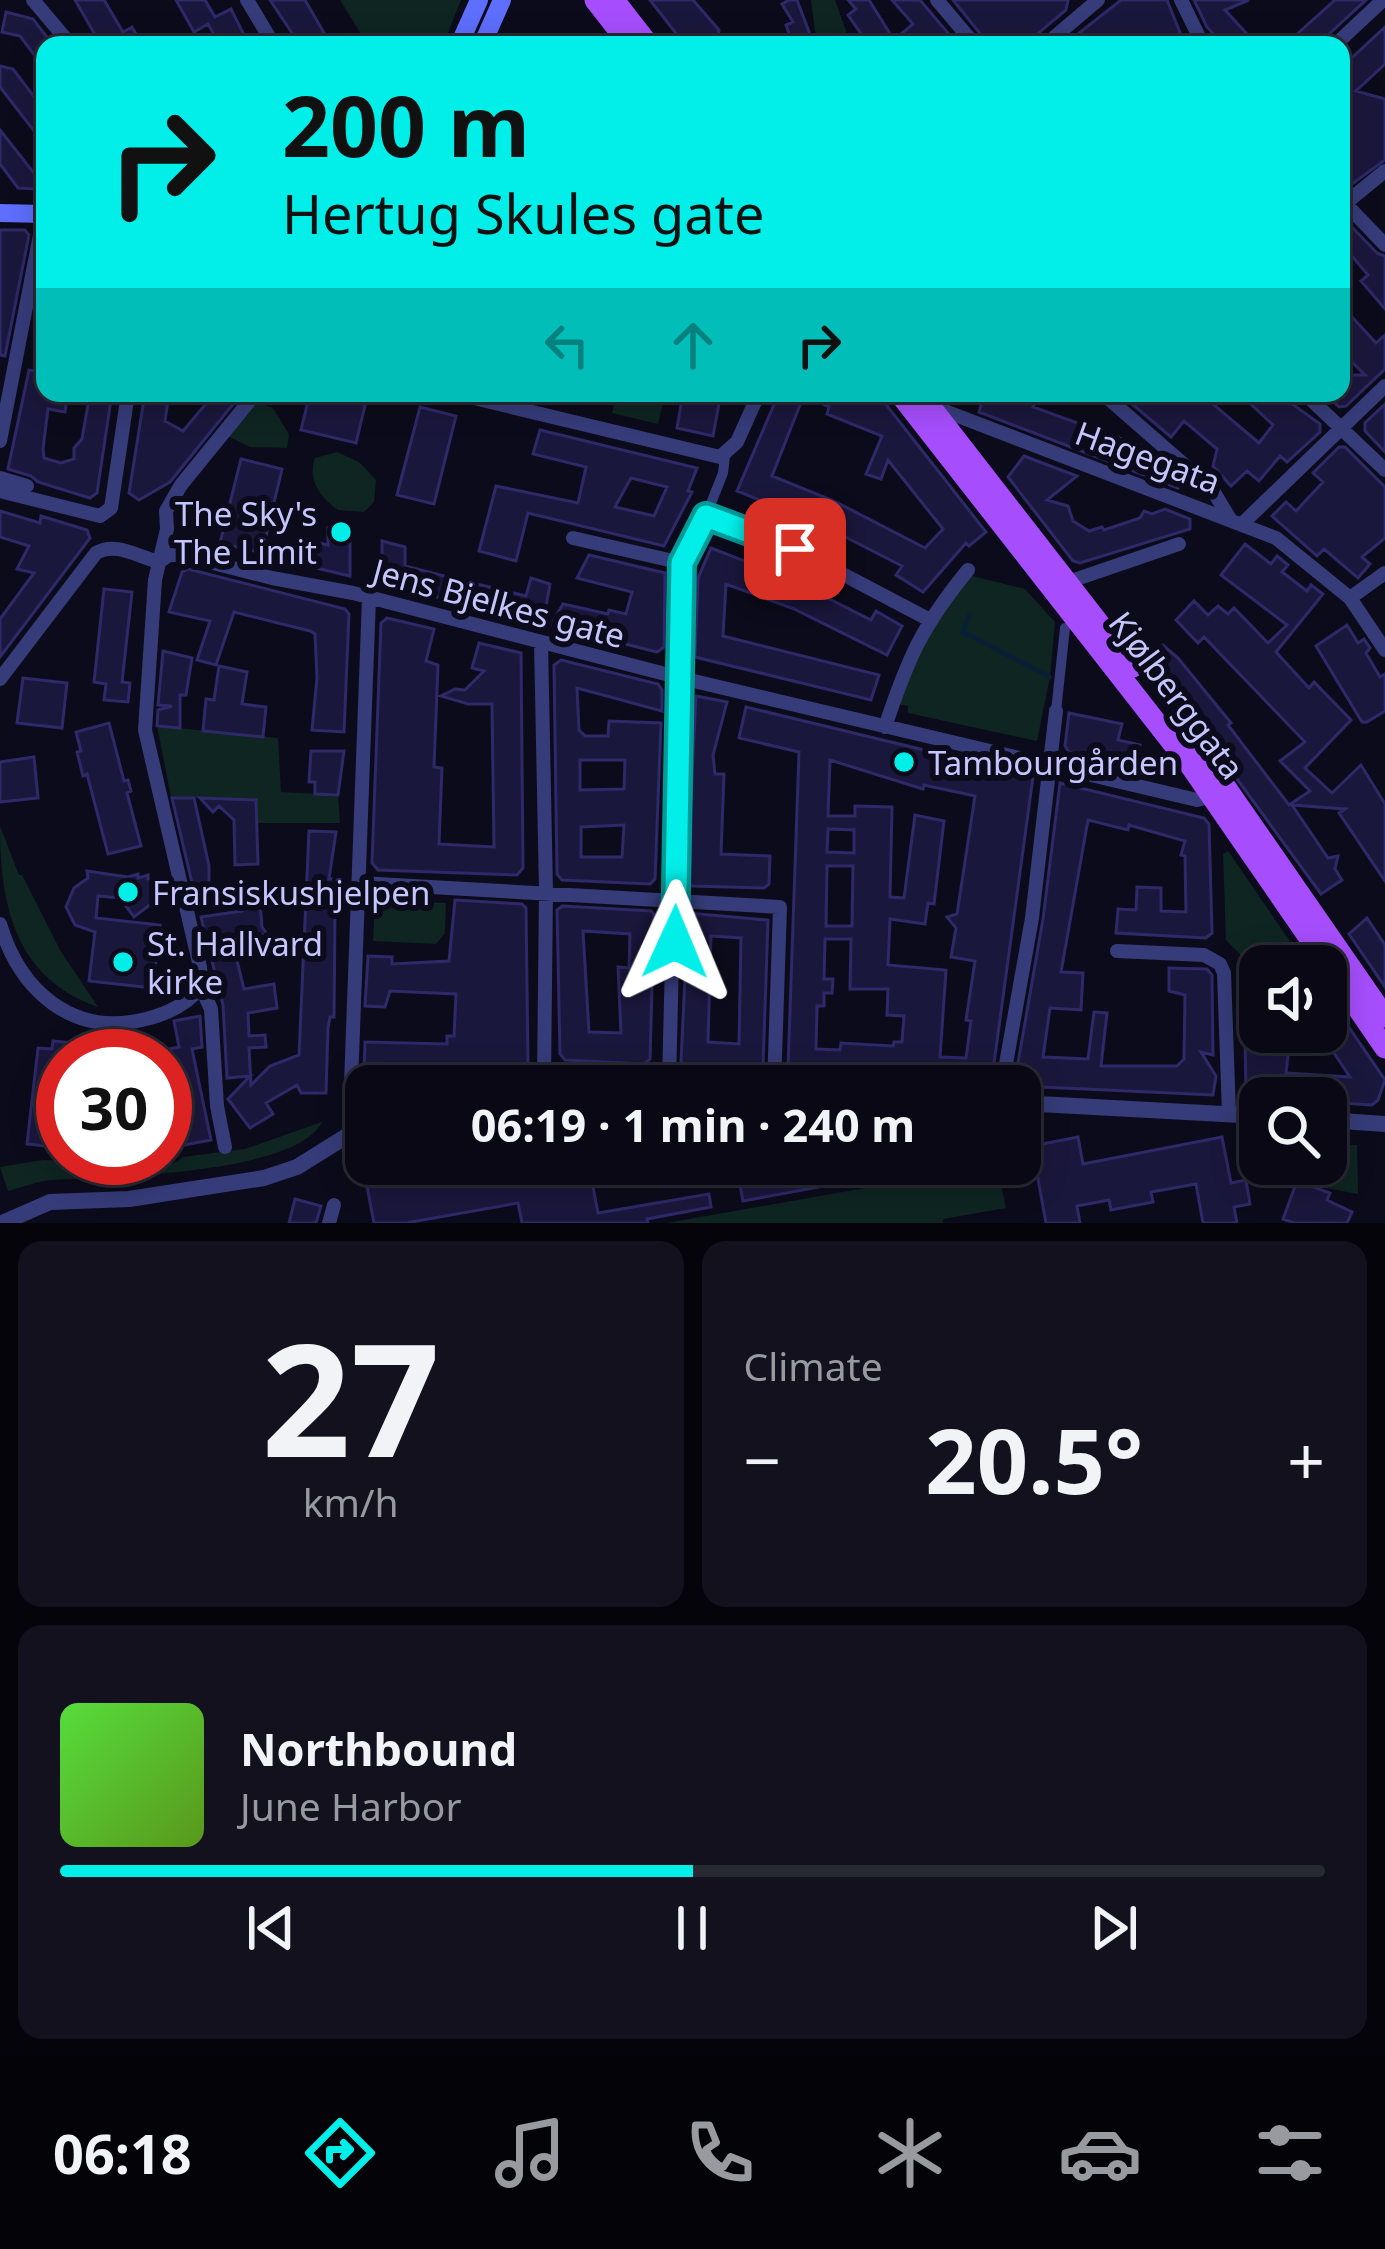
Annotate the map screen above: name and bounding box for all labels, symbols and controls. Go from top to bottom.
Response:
text: 200 m [282,67,530,182]
icon: right [84,84,240,240]
text: Hertug Skules gate [282,176,765,250]
icon: left [534,312,600,378]
icon: ahead [660,312,726,378]
icon: right [786,312,852,378]
street label: Hagegata [1069,410,1227,504]
place label: The Sky's The Limit [174,491,317,574]
pin [744,498,846,600]
icon: arrive [762,516,828,582]
marker: The Sky's The Limit [328,519,354,545]
street label: Jens Bjelkes gate [365,547,630,658]
street label: Kjølberggata [1099,602,1255,788]
place label: Tambourgården [928,740,1178,785]
marker: Tambourgården [891,749,917,775]
place label: Fransiskushjelpen [152,870,430,915]
marker: Fransiskushjelpen [115,879,141,905]
position arrow [612,879,738,1005]
place label: St. Hallvard kirke [147,921,323,1004]
map controls [1239,945,1347,1185]
button: sound [1239,945,1347,1053]
marker: St. Hallvard kirke [110,949,136,975]
speed limit sign: 30 [36,1029,192,1185]
button: search [1239,1077,1347,1185]
text: 06:19 · 1 min · 240 m [471,1094,915,1155]
text: 27 [262,1290,440,1503]
text: Climate [744,1339,883,1392]
text: 20.5° [925,1398,1143,1520]
text: − [744,1414,781,1504]
text: + [1287,1414,1325,1504]
text: km/h [303,1475,399,1528]
text: Northbound [240,1718,517,1779]
text: June Harbor [240,1779,462,1832]
icon: previous [238,1895,304,1961]
icon: pause [659,1895,725,1961]
icon: next [1081,1895,1147,1961]
icon: directions [298,2111,382,2195]
icon: music [488,2111,572,2195]
icon: phone [678,2111,762,2195]
icon: climate [868,2111,952,2195]
icon: car [1058,2111,1142,2195]
icon: filters [1248,2111,1332,2195]
text: 06:18 [53,2116,192,2190]

